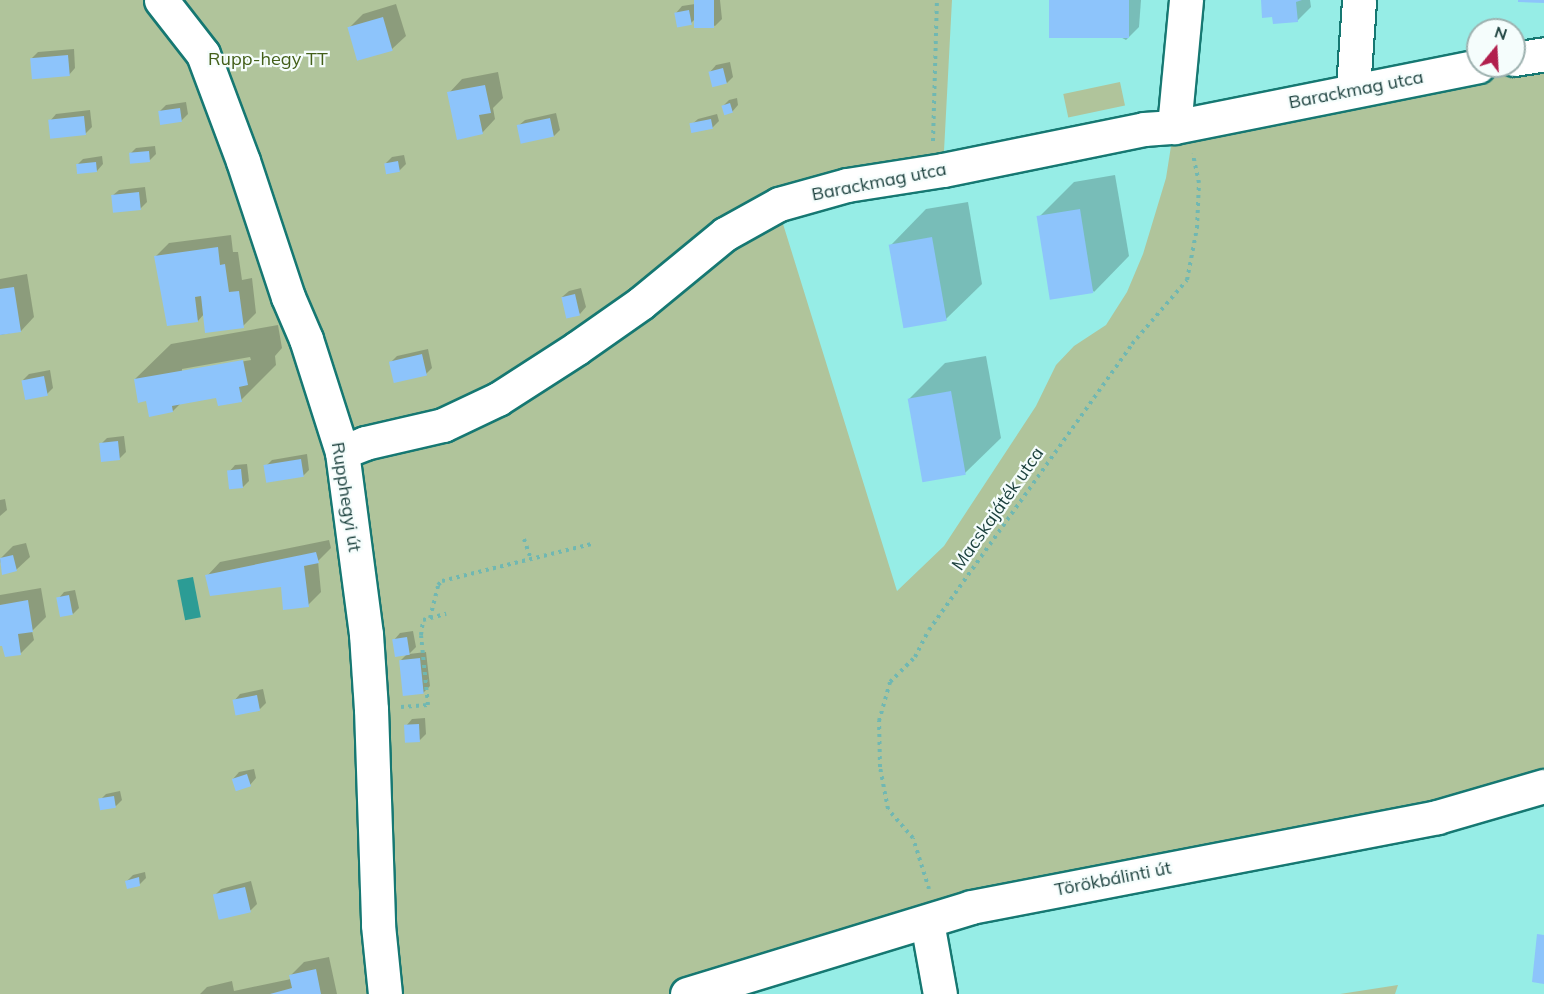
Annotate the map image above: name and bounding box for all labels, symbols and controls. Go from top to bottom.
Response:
north arrow [1466,18,1526,78]
text: N [1492,21,1510,44]
park label: Rupp-hegy TT [208,48,328,70]
street label: Barackmag utca [1287,66,1425,114]
street label: Barackmag utca [810,158,948,206]
street label: Rupphegyi út [327,441,365,553]
street label: Macskajáték utca [947,443,1049,575]
street label: Törökbálinti út [1053,857,1173,901]

